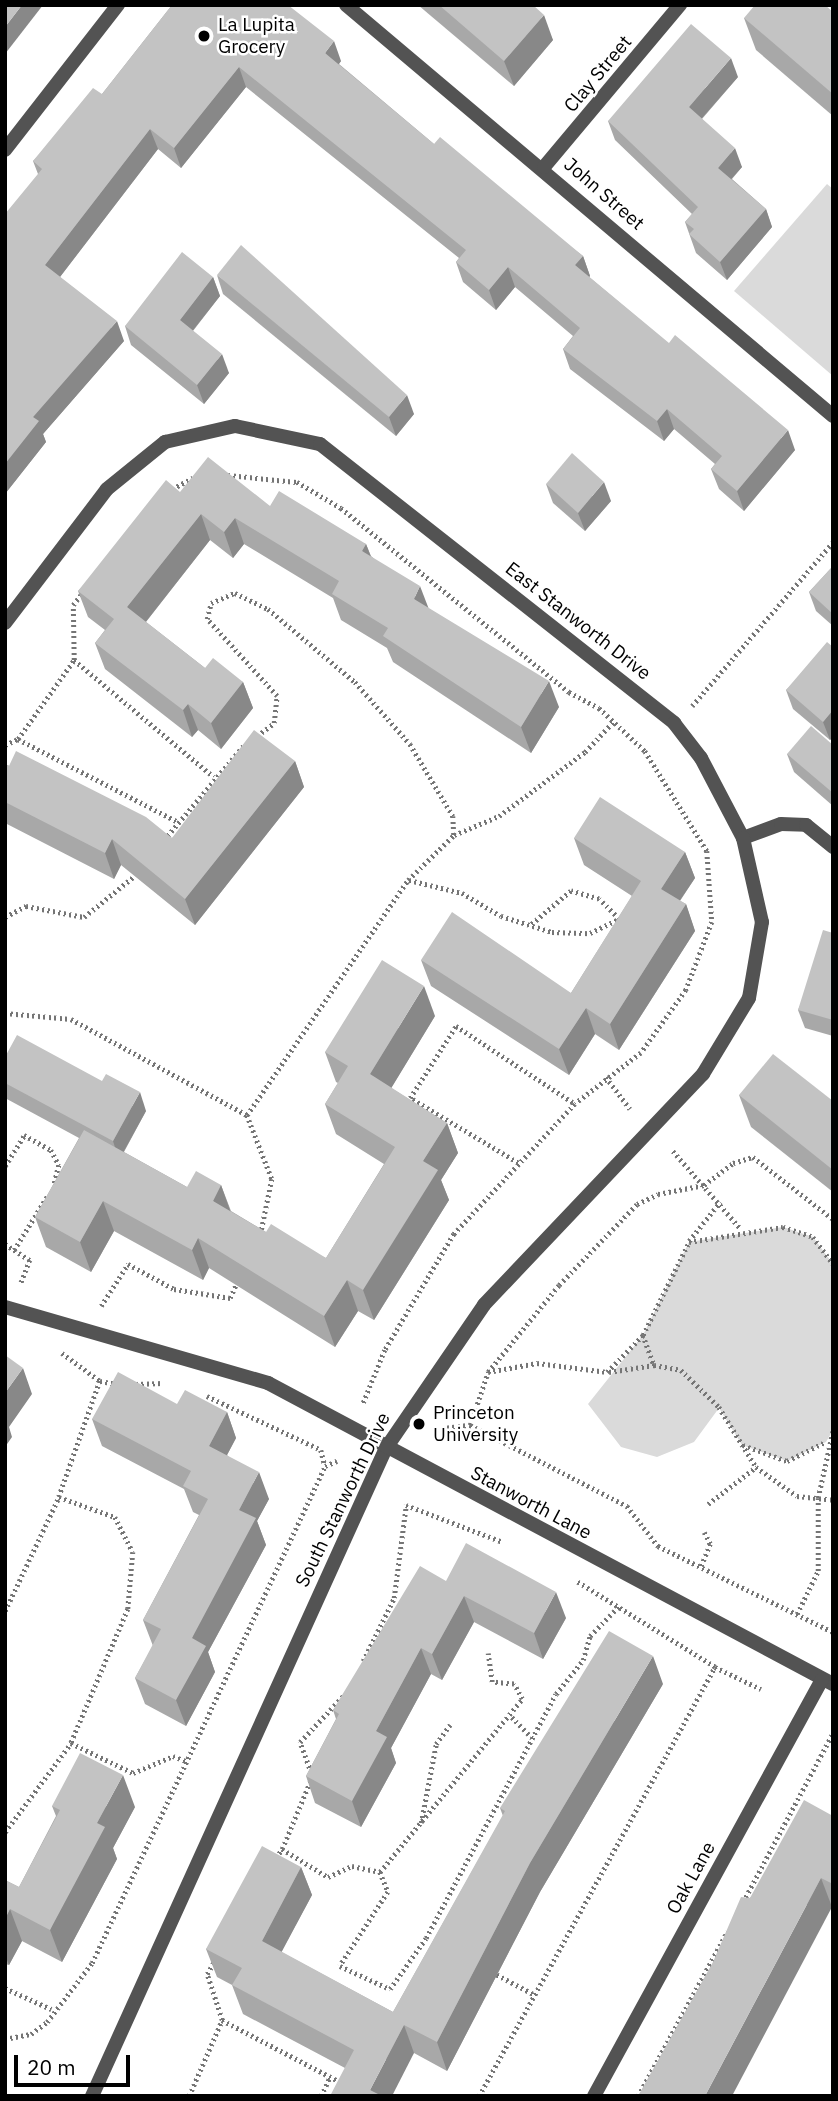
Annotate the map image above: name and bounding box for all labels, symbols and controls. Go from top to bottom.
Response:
place label: La Lupita Grocery [218,14,295,58]
marker: La Lupita Grocery [196,28,212,44]
street label: Clay Street [559,31,637,117]
street label: John Street [559,153,649,235]
street label: East Stanworth Drive [501,557,655,685]
place label: Princeton University [433,1402,518,1446]
street label: South Stanworth Drive [291,1409,395,1591]
marker: Princeton University [411,1416,427,1432]
street label: Stanworth Lane [467,1462,595,1544]
street label: Oak Lane [662,1838,720,1918]
scale bar [18,2042,133,2086]
text: 20 m [27,2053,76,2081]

